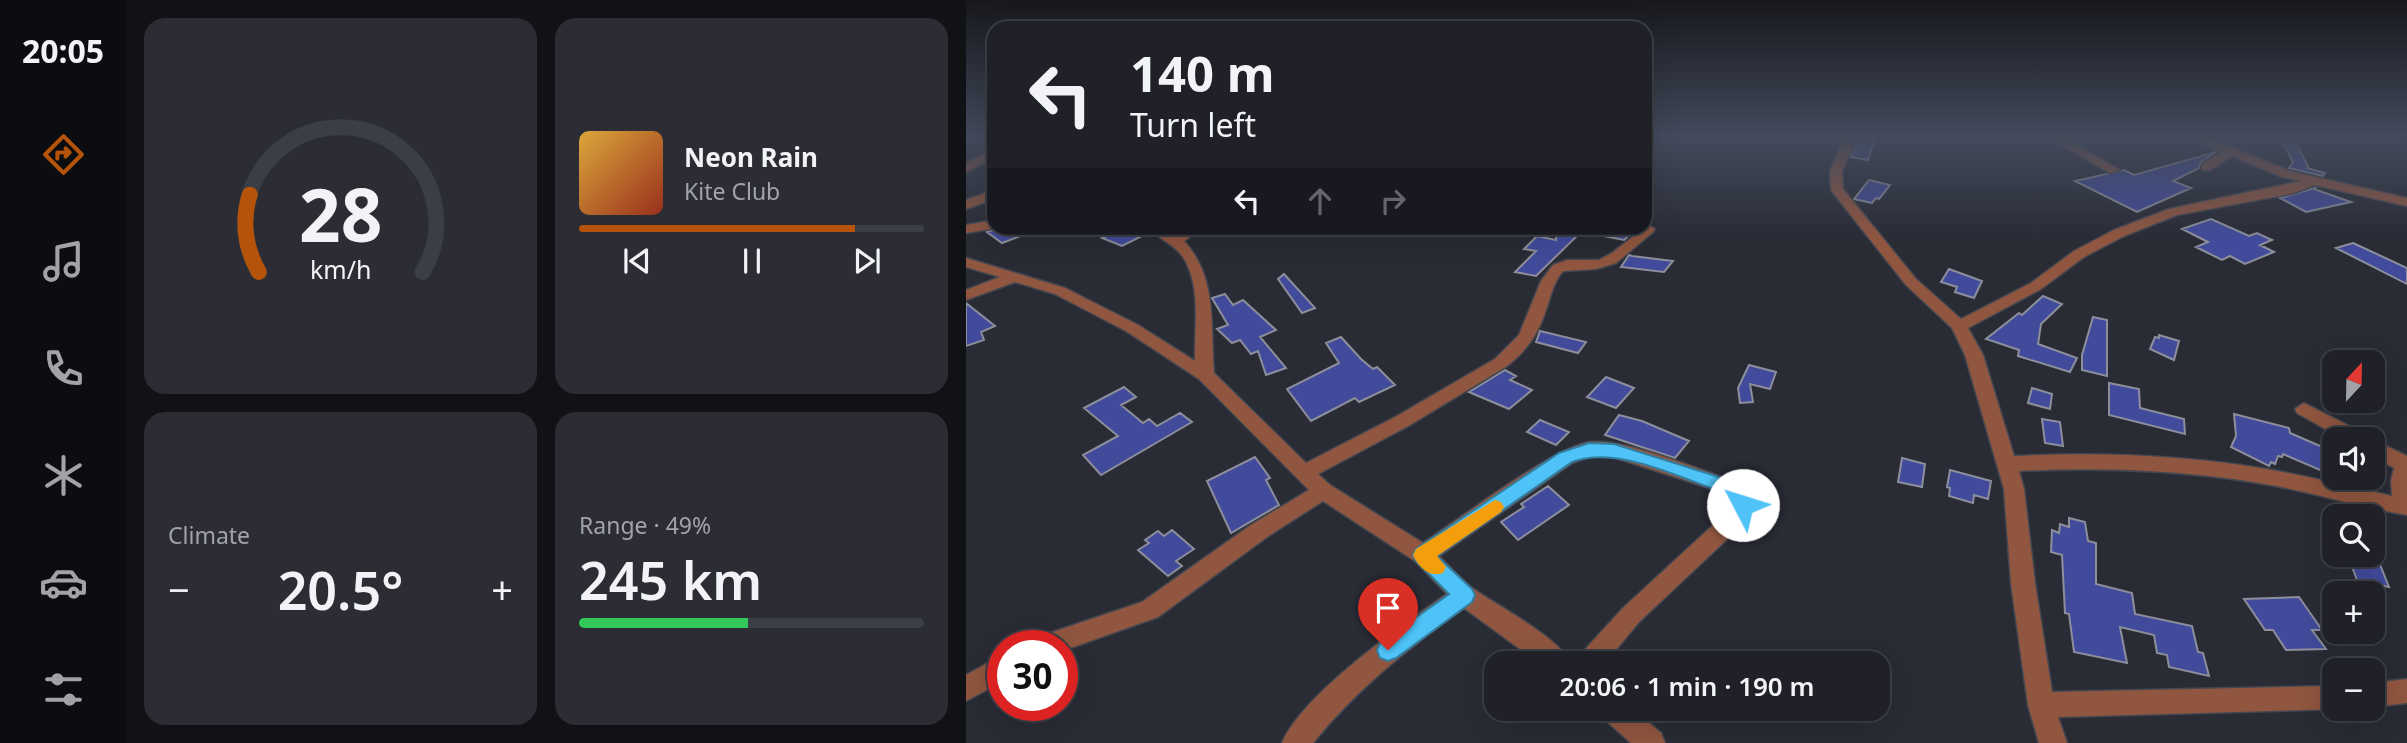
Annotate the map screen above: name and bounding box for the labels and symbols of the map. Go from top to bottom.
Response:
north arrow [2322,350,2385,413]
position arrow [1706,468,1780,542]
pin [1358,578,1418,650]
speed limit sign: 30 [987,630,1078,721]

